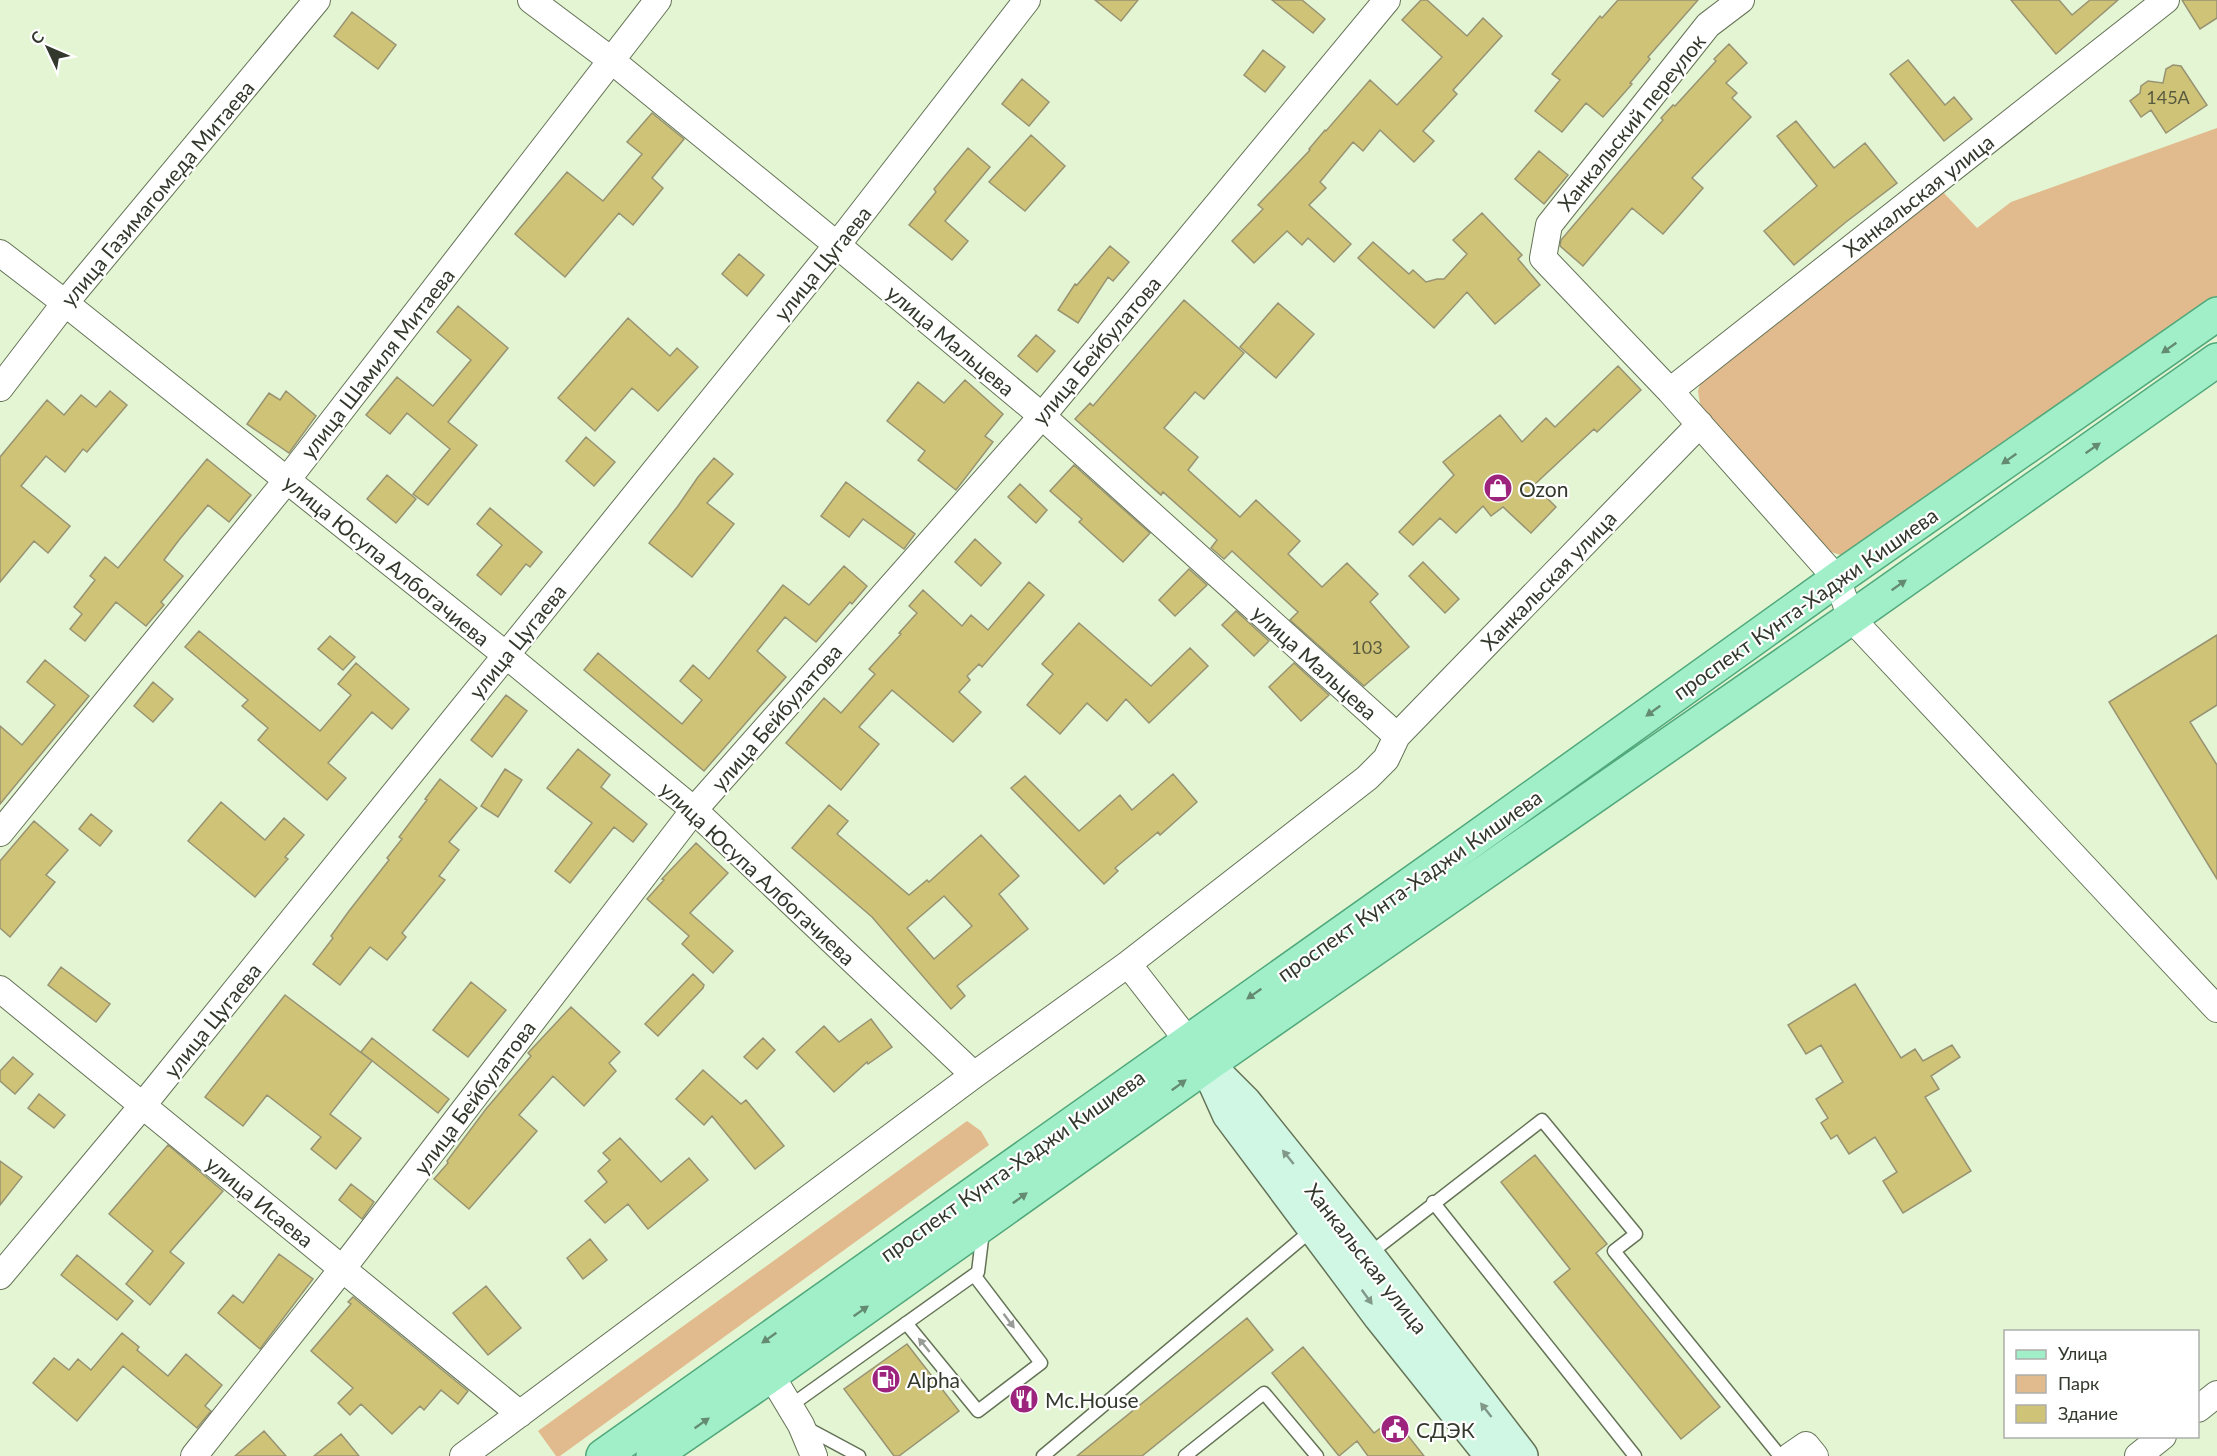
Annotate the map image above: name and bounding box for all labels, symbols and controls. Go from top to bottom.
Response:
north arrow [18,18,78,78]
text: С [26,27,48,48]
street label: Ханкальский переулок [1552,28,1710,215]
street label: улица Газимагомеда Митаева [55,75,259,311]
house number: 145А [2146,86,2191,108]
street label: Ханкальская улица [1838,129,1998,261]
street label: улица Цугаева [768,201,876,325]
street label: улица Шамиля Митаева [295,263,459,463]
street label: улица Бейбулатова [1027,271,1165,429]
street label: улица Мальцева [882,279,1020,401]
one-way arrow [2161,342,2177,353]
one-way arrow [2084,442,2100,454]
one-way arrow [2001,453,2017,464]
street label: улица Юсупа Албогачиева [279,469,495,651]
shop icon: Ozon [1482,472,1514,504]
place label: Ozon [1519,476,1569,501]
street label: проспект Кунта-Хаджи Кишиева [1668,502,1942,704]
street label: Ханкальская улица [1475,505,1621,655]
street label: улица Цугаева [463,579,571,703]
one-way arrow [1891,579,1907,591]
street label: улица Мальцева [1247,599,1383,725]
house number: 103 [1351,636,1383,658]
street label: улица Бейбулатова [706,639,846,795]
one-way arrow [1645,705,1661,717]
street label: улица Юсупа Албогачиева [655,776,861,970]
street label: проспект Кунта-Хаджи Кишиева [1272,784,1546,986]
street label: улица Цугаева [158,958,266,1082]
one-way arrow [1246,988,1262,1000]
street label: улица Бейбулатова [408,1015,540,1179]
street label: проспект Кунта-Хаджи Кишиева [875,1064,1149,1266]
one-way arrow [1171,1079,1187,1091]
one-way arrow [1281,1149,1294,1165]
street label: улица Исаева [201,1150,319,1252]
street label: Ханкальская улица [1301,1178,1433,1338]
one-way arrow [1012,1192,1028,1204]
one-way arrow [1361,1289,1373,1305]
one-way arrow [853,1305,869,1317]
one-way arrow [1003,1313,1015,1329]
legend [2004,1330,2199,1438]
one-way arrow [762,1331,777,1343]
one-way arrow [918,1337,931,1353]
text: Улица [2058,1342,2108,1364]
fuel station icon: Alpha [870,1363,902,1395]
place label: Alpha [907,1367,960,1392]
text: Парк [2058,1372,2100,1394]
restaurant icon: Mc.House [1008,1383,1040,1415]
place label: Mc.House [1045,1387,1139,1412]
one-way arrow [1480,1402,1492,1417]
text: Здание [2058,1402,2118,1424]
public building icon: СДЭК [1379,1413,1411,1445]
one-way arrow [693,1417,709,1429]
place label: СДЭК [1416,1417,1475,1442]

